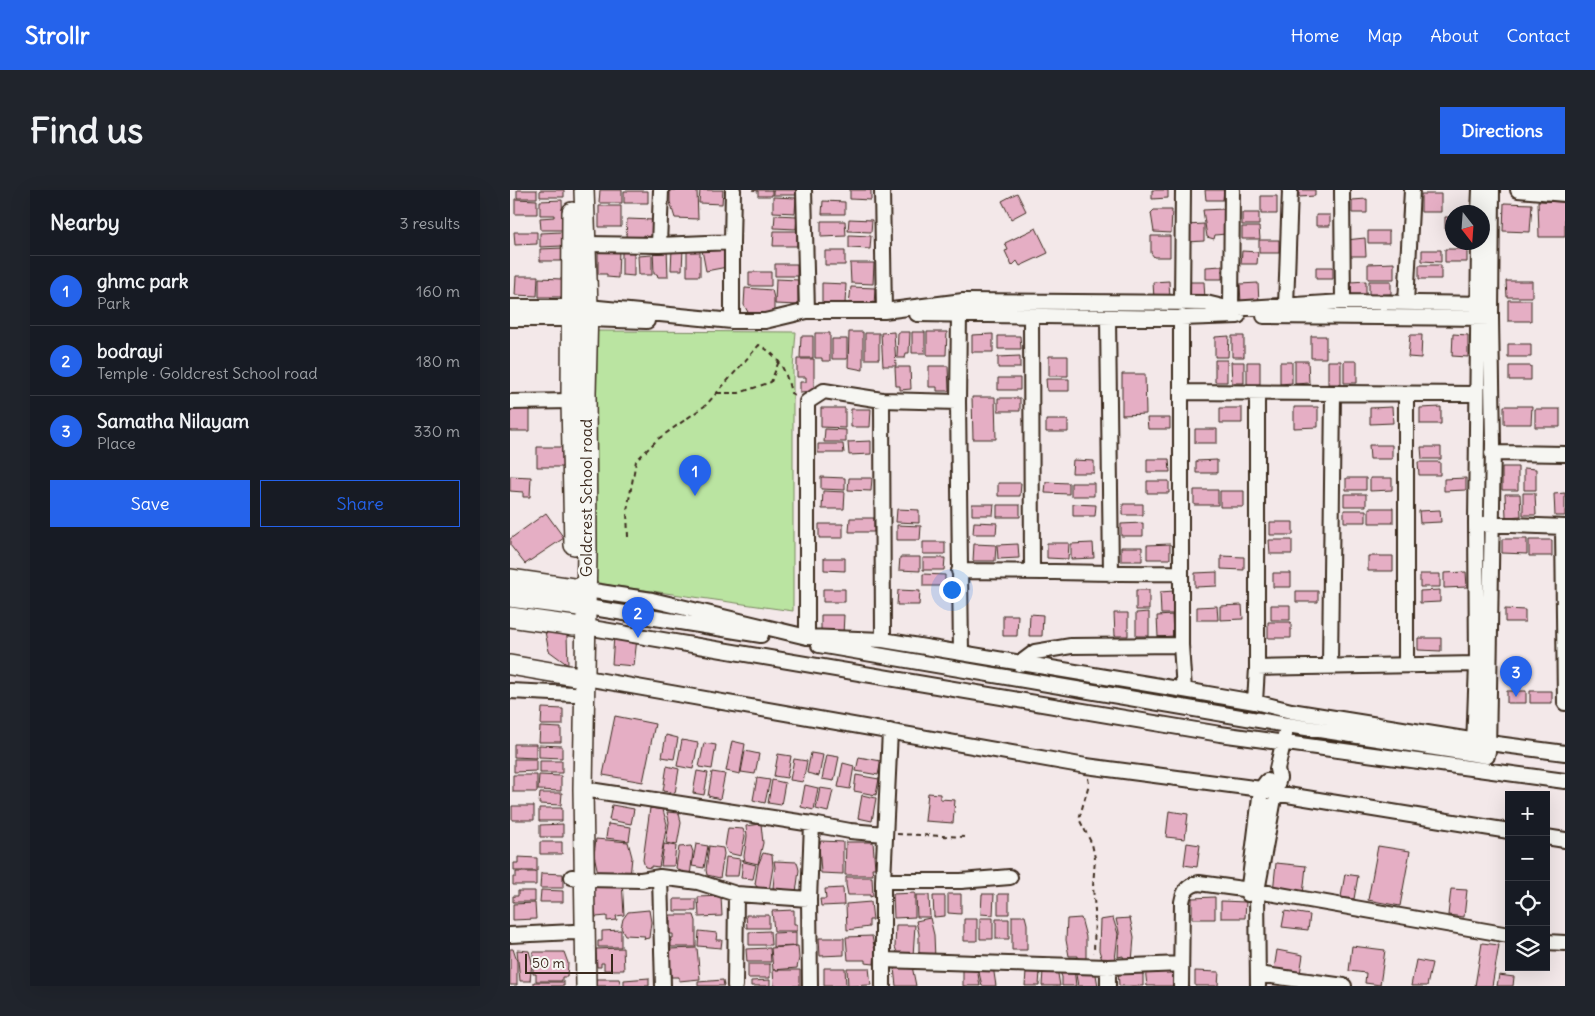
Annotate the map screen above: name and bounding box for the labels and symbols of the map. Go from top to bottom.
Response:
north arrow [1445,205,1490,250]
street label: Goldcrest School road [576,419,596,577]
pin: 1 [679,455,711,496]
your location [939,577,965,603]
pin: 2 [622,597,654,638]
pin: 3 [1500,656,1532,697]
scale bar [525,951,612,974]

